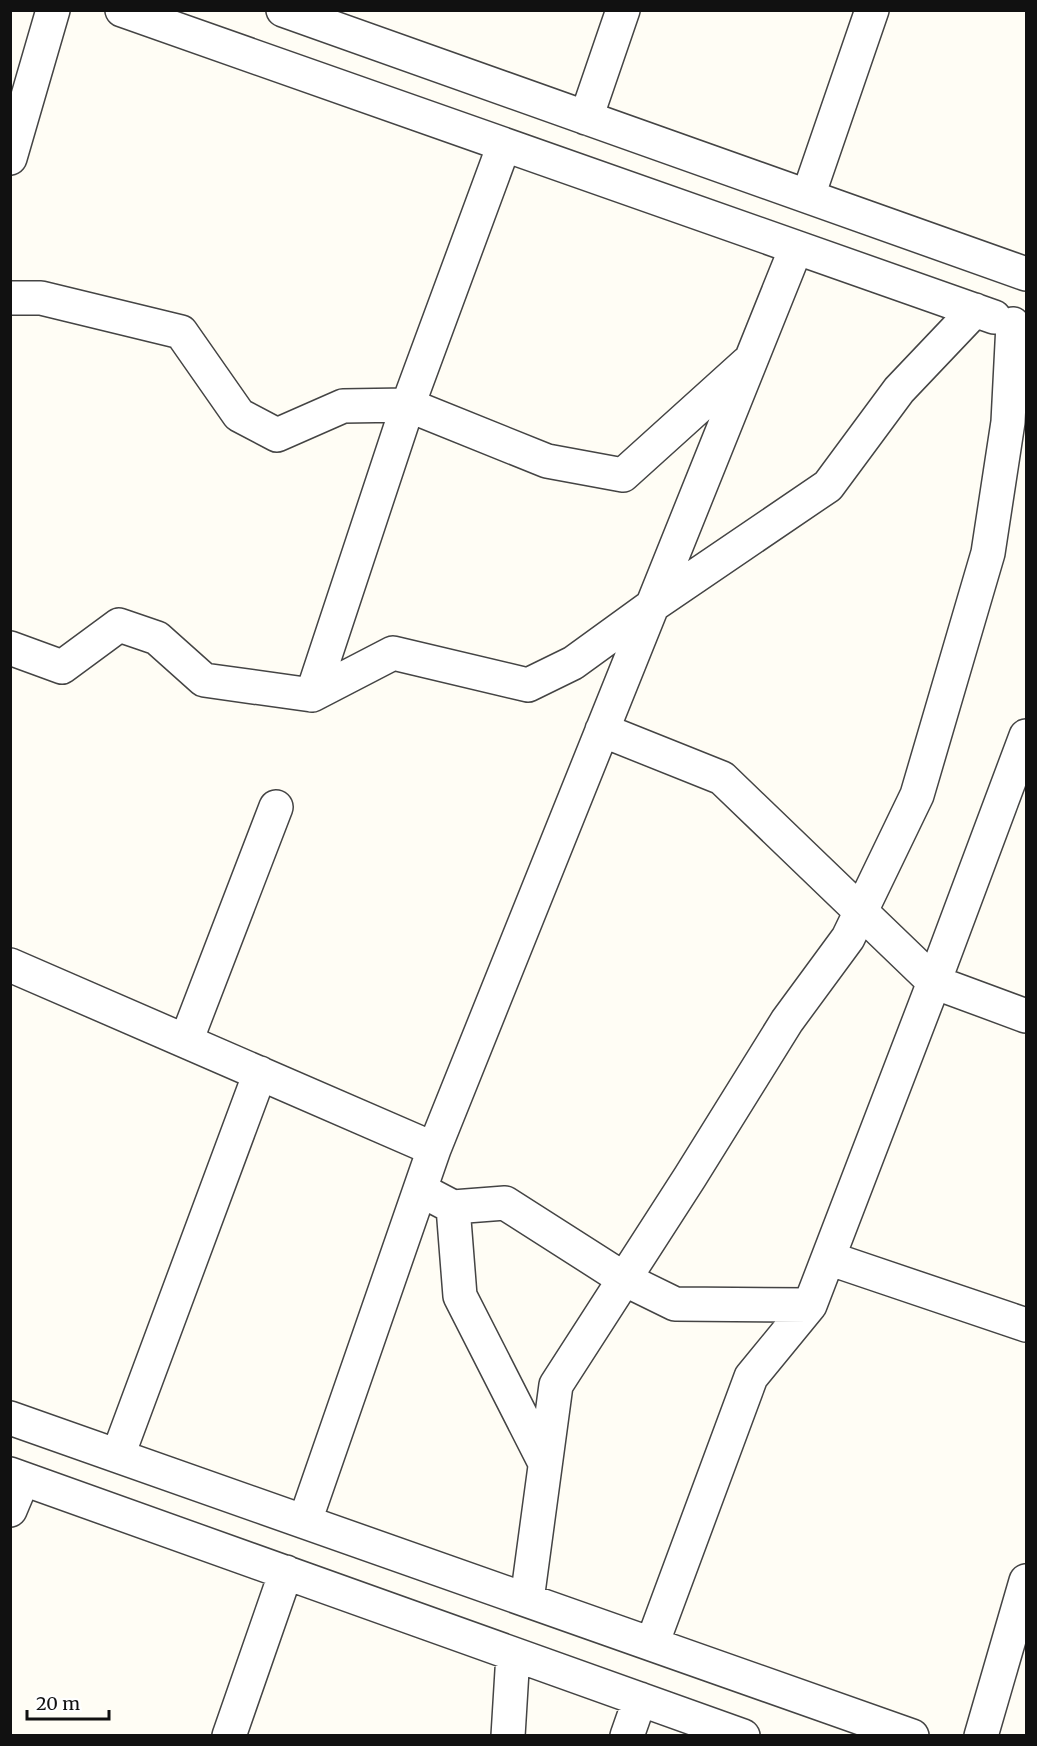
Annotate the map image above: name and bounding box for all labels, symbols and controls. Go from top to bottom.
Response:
scale bar [27,1683,110,1721]
text: 20 m [36,1692,80,1715]

